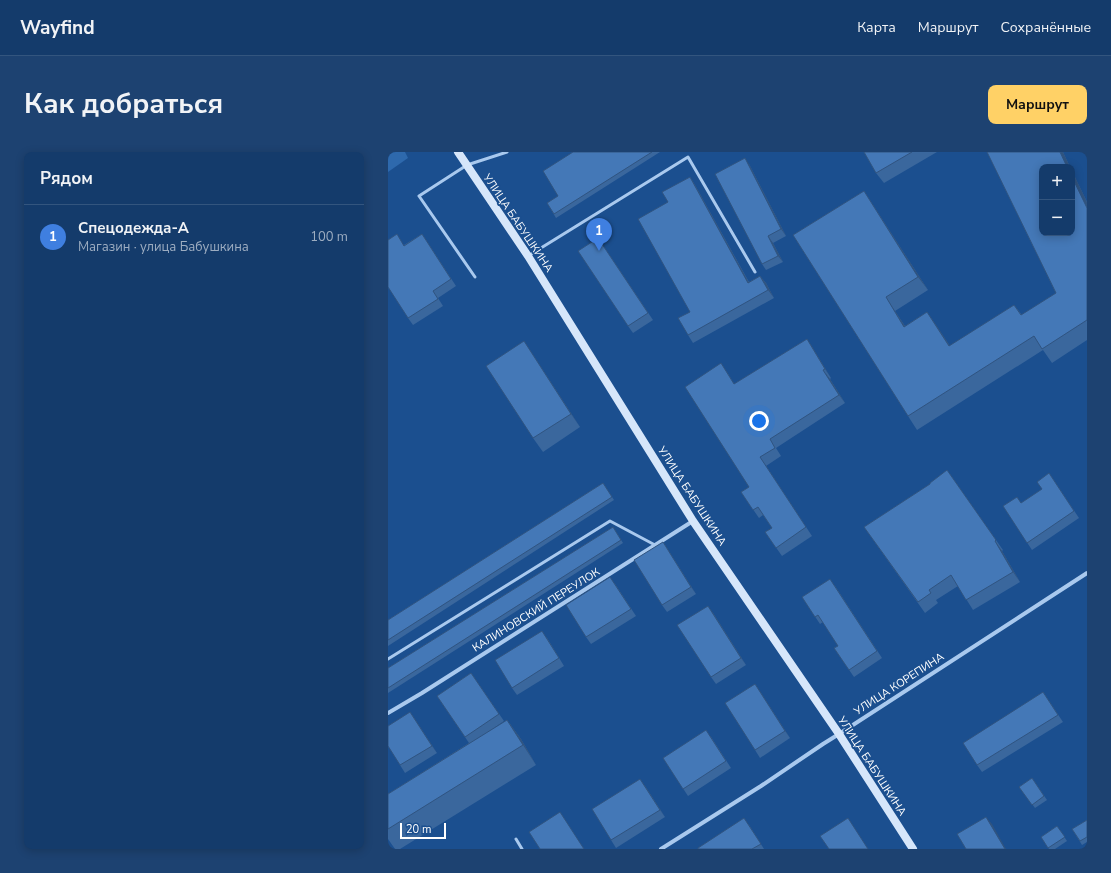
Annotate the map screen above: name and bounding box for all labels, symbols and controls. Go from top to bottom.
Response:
text: Wayfind [20,15,95,41]
text: Карта [857,18,896,37]
text: Маршрут [918,18,979,37]
text: Сохранённые [1001,18,1091,37]
text: Как добраться [24,85,223,123]
button: Маршрут [988,85,1087,124]
map controls [1039,164,1075,236]
button: + [1039,164,1075,200]
text: Рядом [40,167,93,190]
street label: УЛИЦА БАБУШКИНА [479,170,557,275]
button: − [1039,200,1075,236]
text: Спецодежда-А [78,218,189,238]
pin: 1 [586,218,612,251]
text: 1 [49,228,57,246]
text: 100 m [310,228,348,246]
text: Магазин · улица Бабушкина [78,238,249,256]
your location [749,411,769,431]
street label: УЛИЦА БАБУШКИНА [654,443,730,549]
street label: КАЛИНОВСКИЙ ПЕРЕУЛОК [469,564,603,656]
street label: УЛИЦА КОРЕПИНА [850,649,947,719]
street label: УЛИЦА БАБУШКИНА [834,713,910,819]
scale bar [400,821,446,840]
text: 20 m [406,822,431,837]

